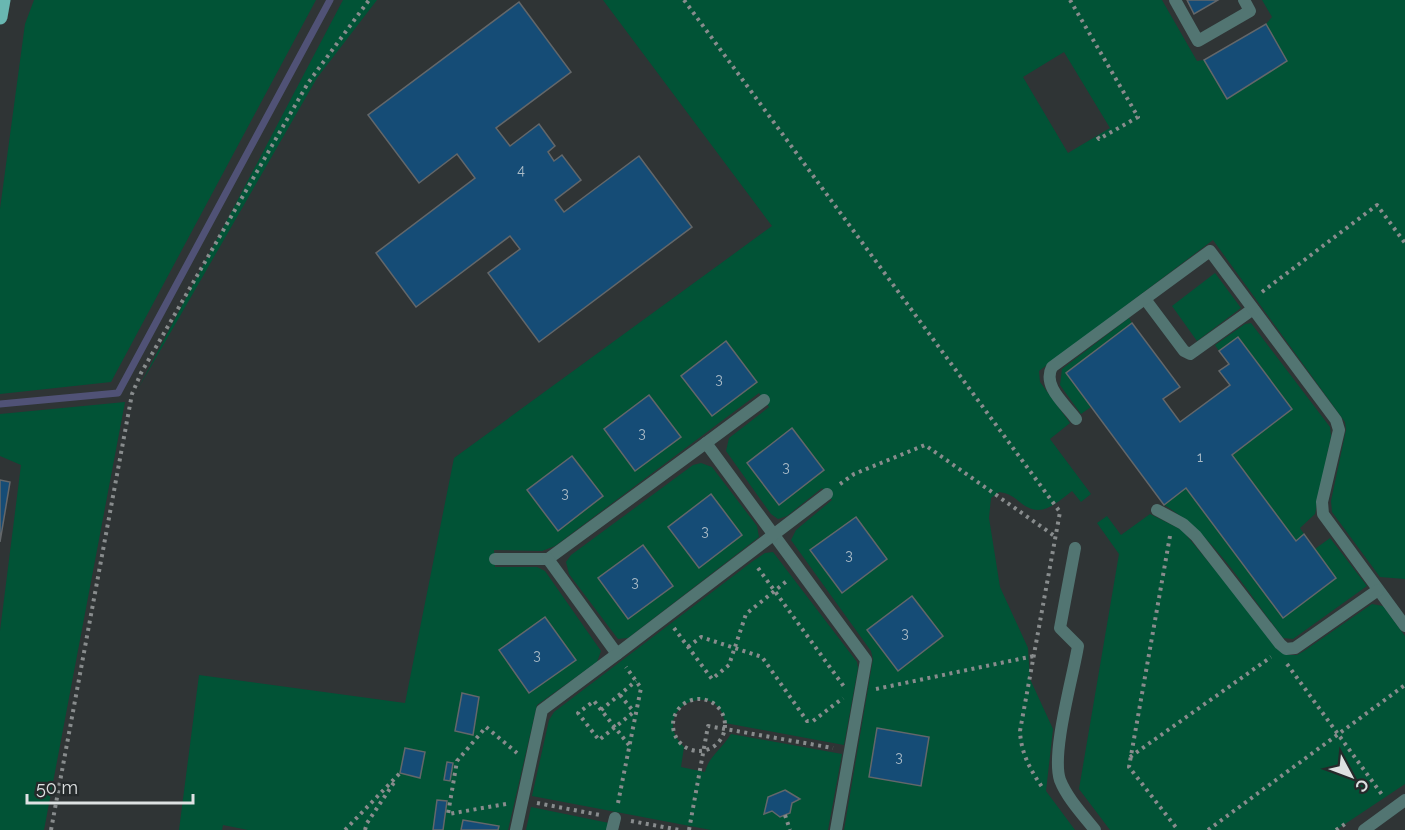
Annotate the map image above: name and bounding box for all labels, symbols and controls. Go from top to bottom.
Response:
house number: 4 [517,162,525,178]
house number: 3 [715,371,723,387]
house number: 3 [638,425,646,441]
house number: 1 [1197,449,1203,465]
house number: 3 [782,459,790,475]
house number: 3 [561,485,569,501]
house number: 3 [701,523,709,539]
house number: 3 [845,547,853,563]
house number: 3 [631,574,639,590]
house number: 3 [901,625,909,641]
house number: 3 [533,647,541,663]
north arrow [1321,746,1381,806]
house number: 3 [895,749,903,765]
scale bar [27,767,194,805]
text: С [1351,775,1373,796]
text: 50 m [36,777,78,798]

